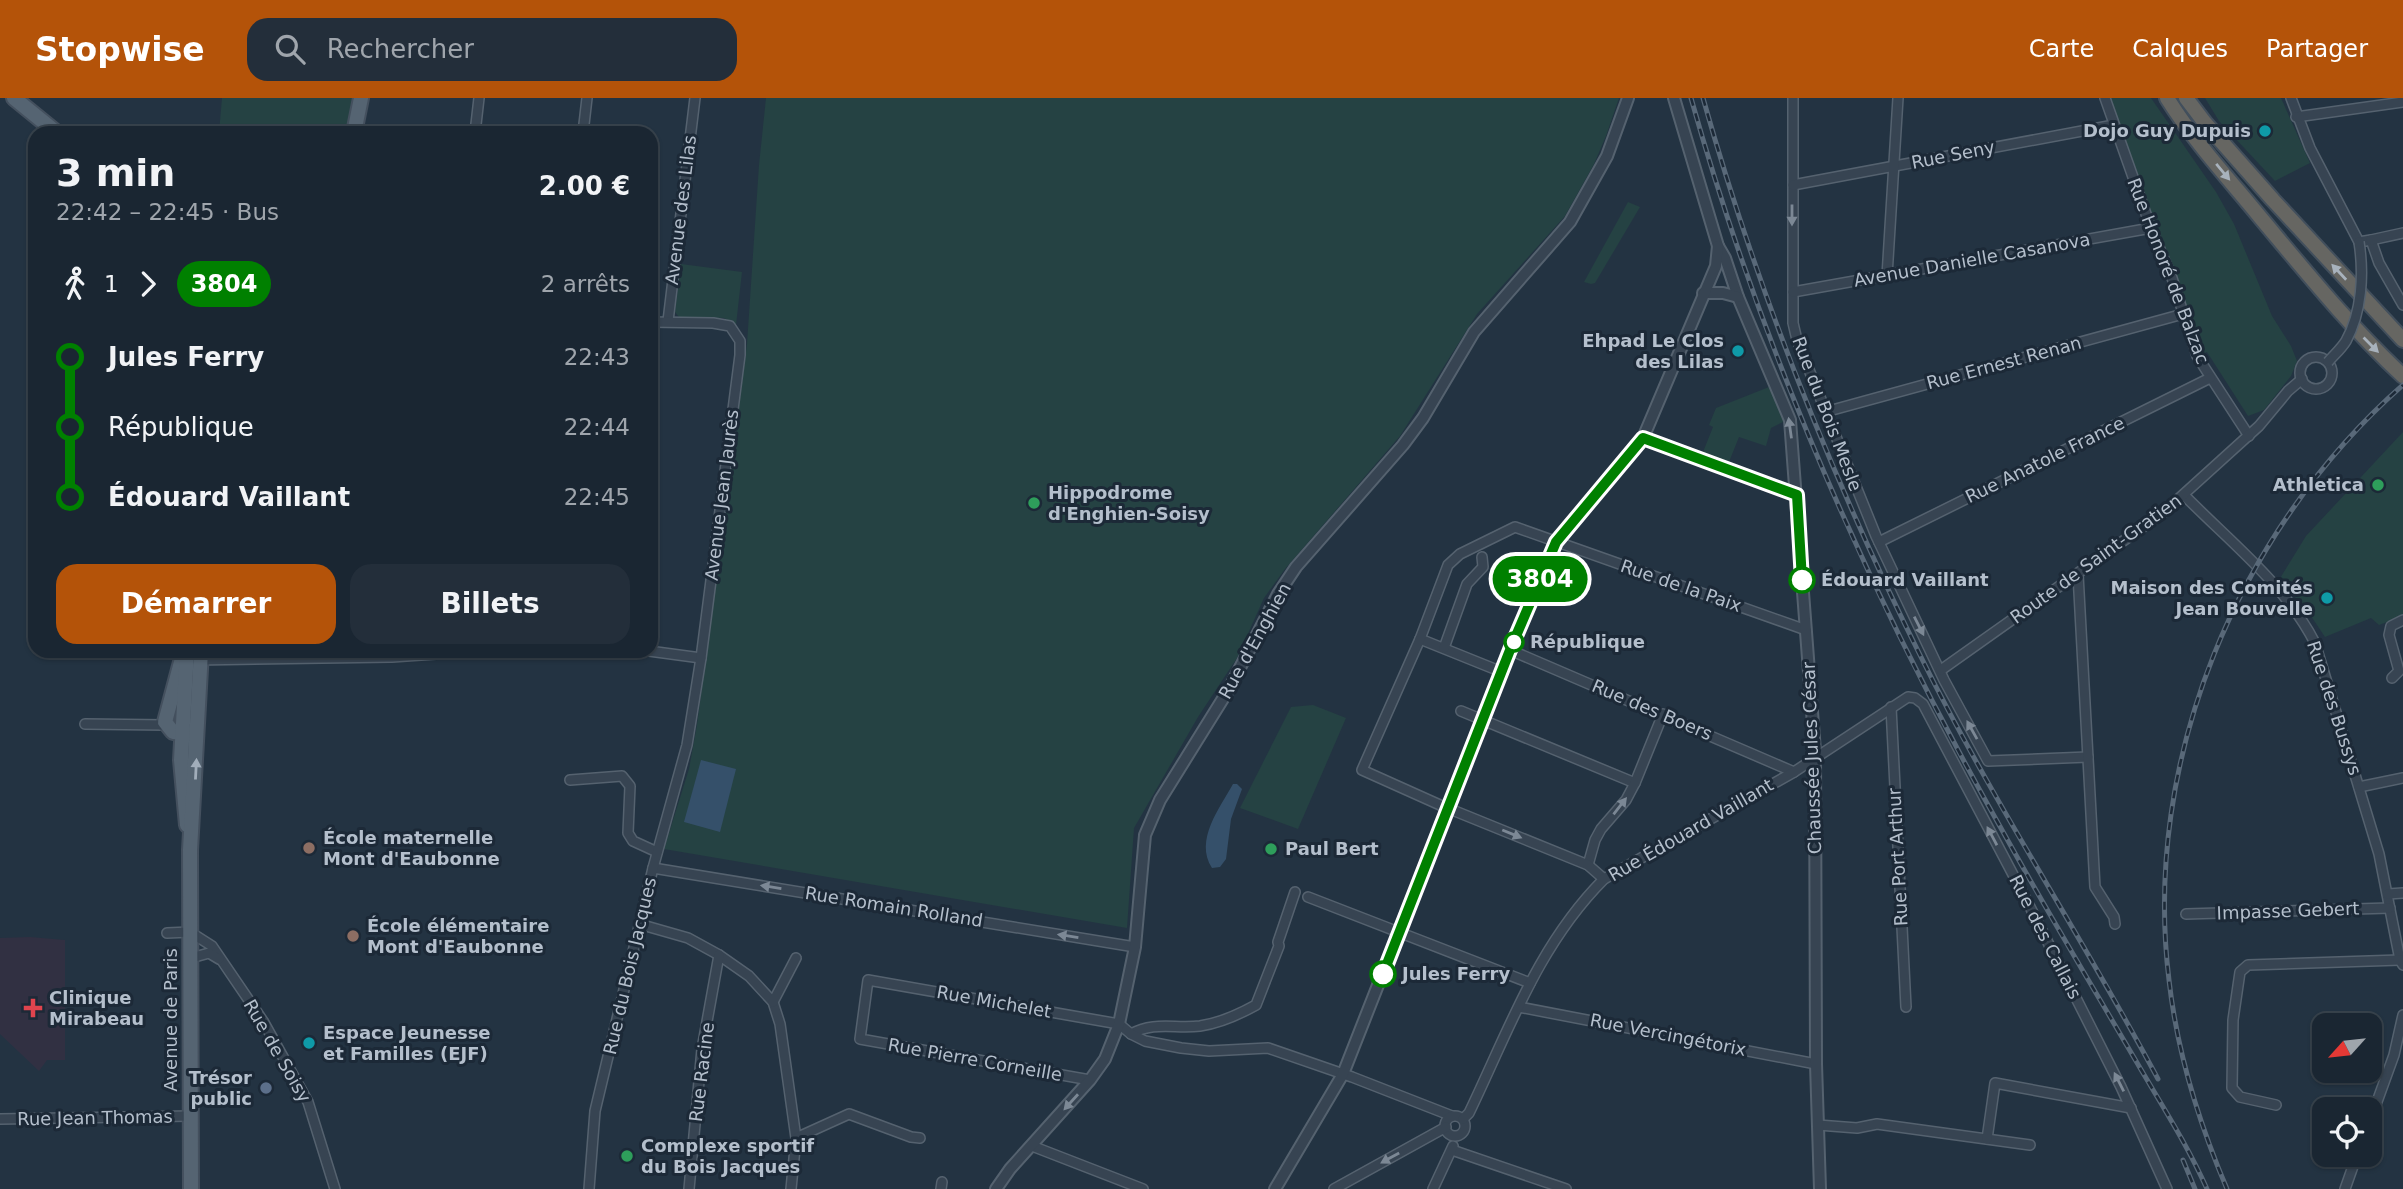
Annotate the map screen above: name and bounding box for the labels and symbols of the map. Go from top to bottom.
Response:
place label: Dojo Guy Dupuis [2083,120,2251,141]
marker: Dojo Guy Dupuis [2257,123,2273,139]
street label: Avenue des Lilas [661,134,700,286]
street label: Rue Seny [1909,136,1997,173]
one-way arrow [2215,164,2230,181]
street label: Rue Honoré de Balzac [2123,175,2214,367]
one-way arrow [1786,204,1798,226]
street label: Avenue Danielle Casanova [1852,228,2092,291]
one-way arrow [2332,264,2348,281]
place label: Ehpad Le Clos des Lilas [1582,330,1724,372]
street label: Rue Ernest Renan [1924,332,2084,393]
street label: Rue du Bois Mesle [1788,334,1867,494]
one-way arrow [2362,336,2378,353]
marker: Ehpad Le Clos des Lilas [1730,343,1746,359]
street label: Avenue Jean Jaurès [701,408,742,582]
street label: Rue Anatole France [1962,412,2128,507]
one-way arrow [1784,417,1795,439]
place label: Athletica [2273,474,2364,495]
marker: Athletica [2370,477,2386,493]
place label: Hippodrome d'Enghien-Soisy [1048,482,1210,524]
street label: Route de Saint-Gratien [2006,489,2185,628]
marker: Hippodrome d'Enghien-Soisy [1026,495,1042,511]
street label: Rue de la Paix [1618,555,1745,616]
line badge: 3804 [1491,556,1589,602]
marker: Édouard Vaillant [1789,567,1815,593]
place label: Édouard Vaillant [1821,569,1989,590]
place label: Maison des Comités Jean Bouvelle [2111,577,2313,619]
street label: Rue d'Enghien [1214,579,1295,702]
marker: Maison des Comités Jean Bouvelle [2319,590,2335,606]
one-way arrow [1914,616,1925,636]
place label: République [1530,631,1645,652]
marker: République [1504,632,1524,652]
street label: Rue des Bussys [2303,638,2366,778]
street label: Chaussée Jules César [1798,661,1825,855]
street label: Rue des Boers [1589,675,1716,744]
one-way arrow [1966,721,1978,740]
one-way arrow [190,758,201,780]
street label: Rue Édouard Vaillant [1605,774,1777,885]
street label: Rue Port Arthur [1883,787,1912,927]
one-way arrow [1613,798,1628,816]
one-way arrow [1987,826,1998,846]
place label: École maternelle Mont d'Eaubonne [323,827,500,869]
one-way arrow [1502,829,1523,840]
place label: Paul Bert [1285,838,1379,859]
marker: École maternelle Mont d'Eaubonne [301,840,317,856]
marker: Paul Bert [1263,841,1279,857]
street label: Rue des Callais [2005,871,2086,1002]
street label: Rue du Bois Jacques [599,875,660,1057]
one-way arrow [760,881,782,892]
street label: Rue Romain Rolland [804,882,985,931]
street label: Impasse Gebert [2216,898,2360,923]
place label: École élémentaire Mont d'Eaubonne [367,915,549,957]
marker: École élémentaire Mont d'Eaubonne [345,928,361,944]
one-way arrow [1057,930,1079,941]
street label: Avenue de Paris [160,948,181,1092]
marker: Jules Ferry [1370,961,1396,987]
place label: Jules Ferry [1400,963,1510,984]
street label: Rue Michelet [935,981,1053,1022]
place label: Clinique Mirabeau [49,987,144,1029]
street label: Rue de Soisy [239,995,316,1106]
marker: Clinique Mirabeau [23,998,43,1018]
street label: Rue Vercingétorix [1588,1009,1748,1060]
north arrow [2312,1013,2382,1083]
street label: Rue Racine [685,1021,718,1123]
place label: Espace Jeunesse et Familles (EJF) [323,1022,491,1064]
street label: Rue Pierre Corneille [886,1034,1064,1085]
marker: Espace Jeunesse et Familles (EJF) [301,1035,317,1051]
place label: Trésor public [189,1067,252,1109]
one-way arrow [2113,1072,2124,1092]
marker: Trésor public [258,1080,274,1096]
one-way arrow [1063,1093,1079,1111]
street label: Rue Jean Thomas [17,1106,173,1129]
place label: Complexe sportif du Bois Jacques [641,1135,814,1177]
marker: Complexe sportif du Bois Jacques [619,1148,635,1164]
one-way arrow [1380,1152,1400,1164]

